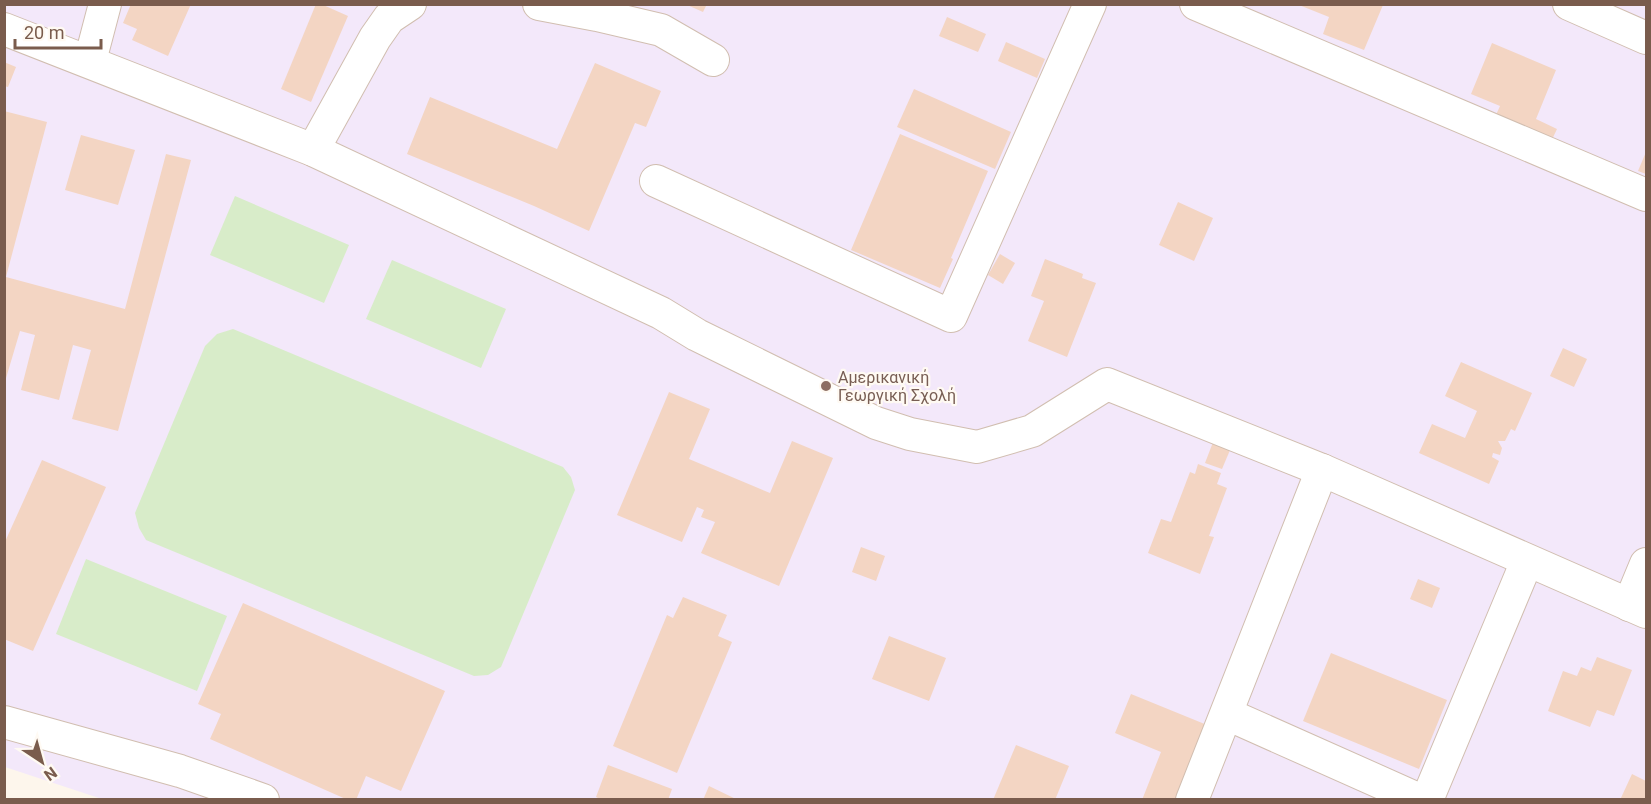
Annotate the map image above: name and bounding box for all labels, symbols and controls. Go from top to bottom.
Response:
scale bar [15,12,100,50]
text: 20 m [24,22,64,43]
place label: Αμερικανική Γεωργική Σχολή [838,368,956,405]
marker: Αμερικανική Γεωργική Σχολή [819,379,833,393]
north arrow [12,732,72,792]
text: N [40,763,61,785]

